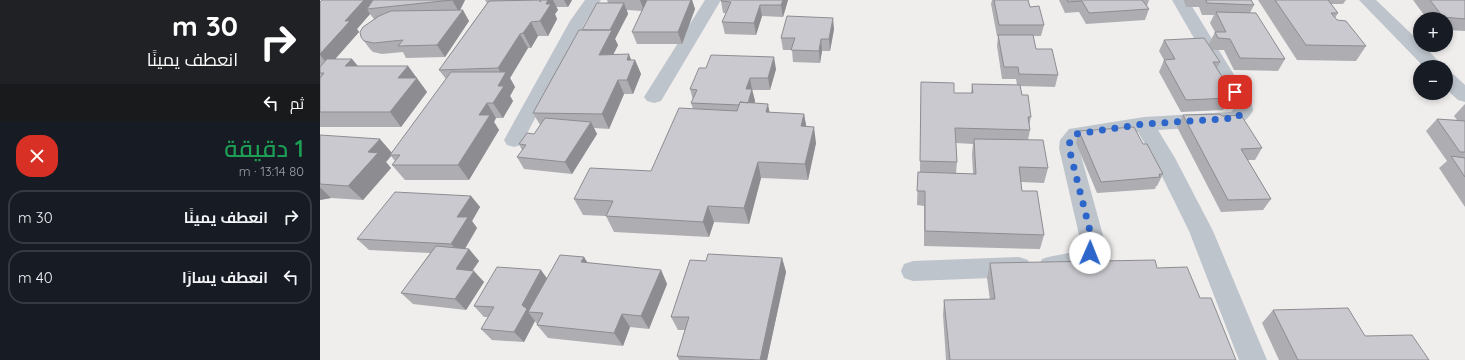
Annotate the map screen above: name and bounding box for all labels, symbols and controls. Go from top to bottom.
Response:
text: 30 m [172,8,238,43]
map controls [1413,12,1453,100]
button: + [1413,12,1453,52]
icon: right [252,16,304,68]
text: انعطف يمينًا [147,48,238,71]
button: − [1413,60,1453,100]
pin [1218,75,1252,109]
icon: arrive [1224,81,1246,103]
icon: left [260,92,282,114]
text: ثم [290,94,304,113]
text: 1 دقيقة [224,133,304,163]
button: close [16,135,58,177]
text: 80 m · 13:14 [239,163,304,179]
icon: right [280,206,302,228]
text: 30 m [18,208,53,227]
text: انعطف يمينًا [184,208,268,227]
position arrow [1069,232,1111,274]
icon: left [280,266,302,288]
text: 40 m [18,268,53,287]
text: انعطف يسارًا [182,268,268,287]

